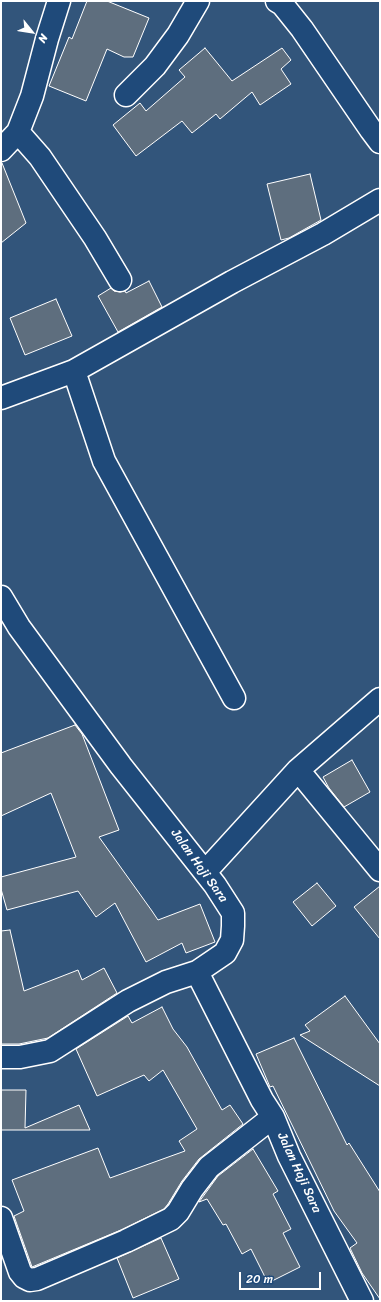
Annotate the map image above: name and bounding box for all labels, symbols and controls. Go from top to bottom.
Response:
north arrow [12,12,52,52]
text: N [33,30,53,46]
street label: Jalan Haji Sara [167,826,231,906]
street label: Jalan Haji Sara [274,1130,324,1216]
scale bar [241,1264,323,1290]
text: 20 m [246,1268,273,1290]

